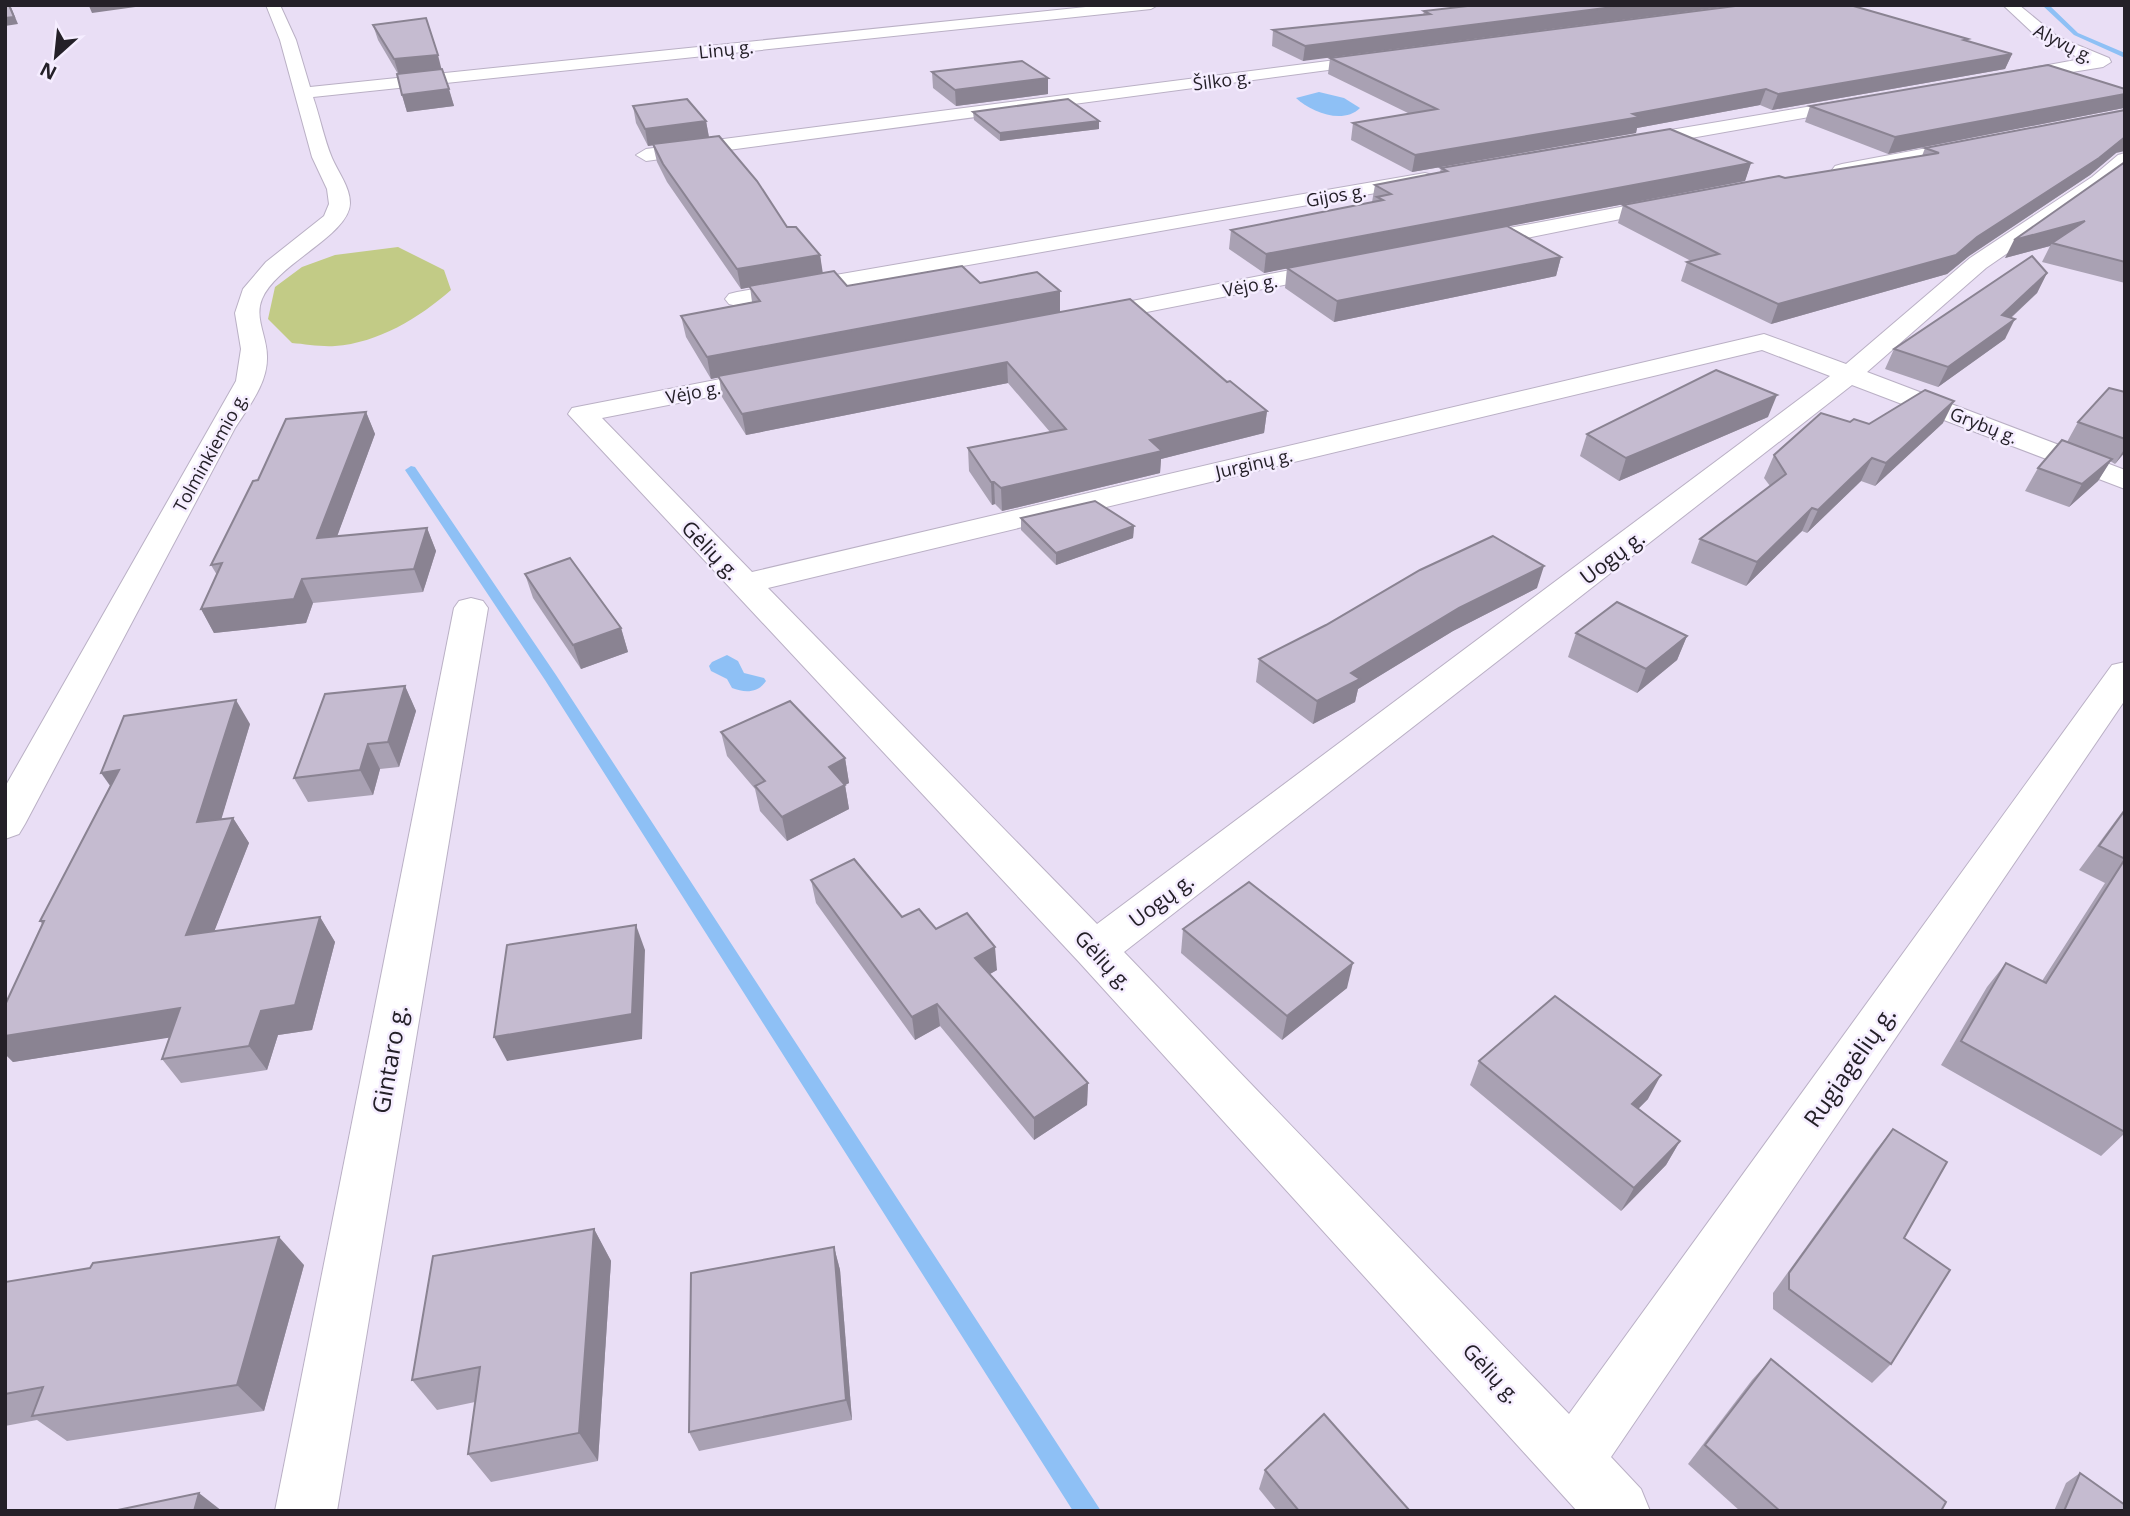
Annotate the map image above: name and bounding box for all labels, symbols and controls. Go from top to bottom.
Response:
street label: Alyvų g. [2030,18,2098,68]
north arrow [21,21,91,91]
street label: Linų g. [697,34,755,64]
text: N [35,56,61,86]
street label: Šilko g. [1192,65,1252,95]
street label: Gijos g. [1304,178,1368,212]
street label: Vėjo g. [1221,268,1279,302]
street label: Vėjo g. [664,375,722,409]
street label: Tolminkiemio g. [167,388,253,516]
street label: Grybų g. [1947,401,2021,449]
street label: Jurginų g. [1211,442,1295,484]
street label: Gėlių g. [676,514,746,586]
street label: Uogų g. [1574,523,1650,591]
street label: Uogų g. [1123,866,1199,934]
street label: Gėlių g. [1069,924,1139,996]
street label: Rugiagėlių g. [1795,999,1903,1133]
street label: Gintaro g. [363,1002,415,1116]
street label: Gėlių g. [1457,1337,1527,1409]

